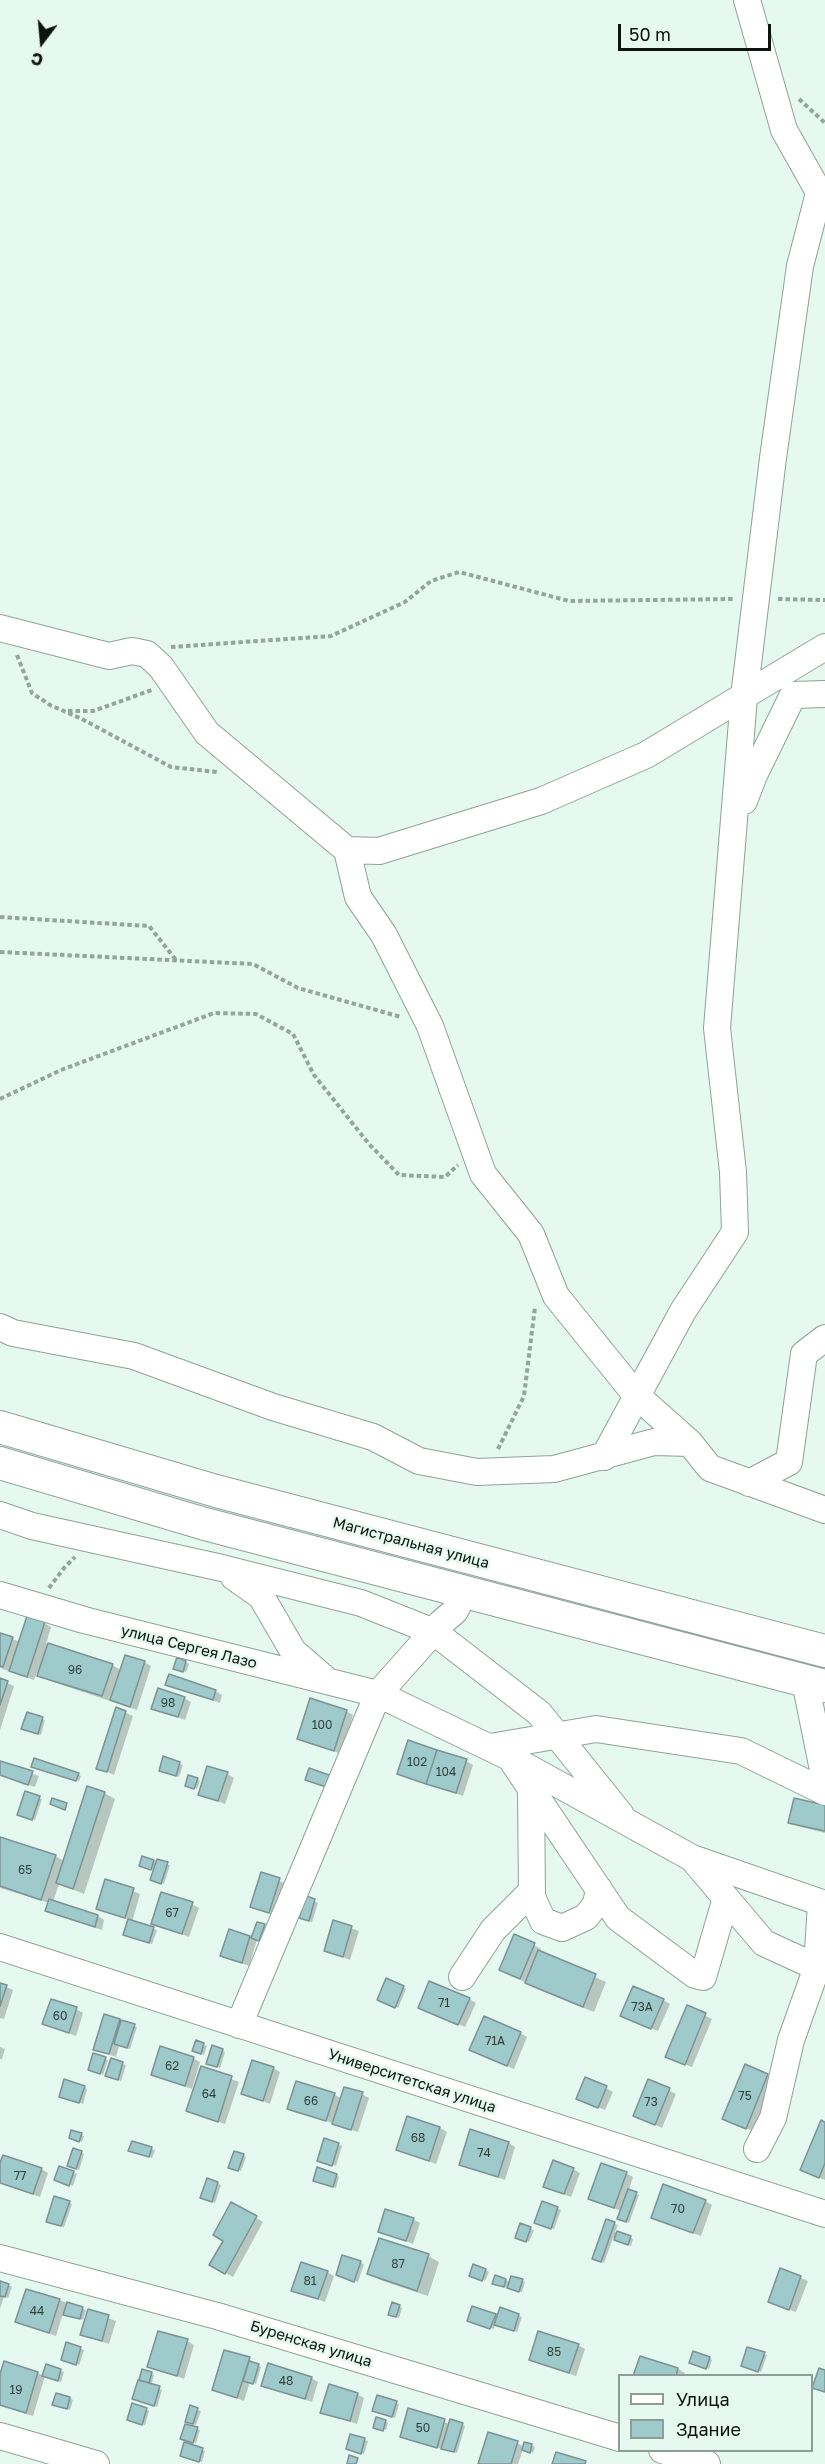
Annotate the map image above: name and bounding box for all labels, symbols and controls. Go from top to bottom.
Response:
north arrow [12,12,72,72]
scale bar [621,12,774,50]
text: 50 m [629,23,671,45]
text: С [29,48,45,70]
street label: Магистральная улица [331,1513,491,1573]
street label: улица Сергея Лазо [119,1621,259,1673]
house number: 96 [68,1663,82,1677]
house number: 98 [161,1696,175,1710]
house number: 100 [312,1718,332,1732]
house number: 102 [407,1755,427,1769]
house number: 104 [436,1765,456,1779]
house number: 65 [18,1863,32,1877]
house number: 67 [165,1906,179,1920]
house number: 71 [438,1996,450,2010]
house number: 73А [631,2000,653,2014]
house number: 60 [53,2009,67,2023]
house number: 71А [485,2034,505,2048]
street label: Университетская улица [326,2045,498,2117]
house number: 62 [165,2059,179,2073]
house number: 64 [202,2087,216,2101]
house number: 75 [738,2089,752,2103]
house number: 66 [304,2094,318,2108]
house number: 73 [644,2095,658,2109]
house number: 68 [411,2131,425,2145]
house number: 74 [477,2146,491,2160]
house number: 77 [14,2169,26,2183]
house number: 70 [671,2202,685,2216]
house number: 87 [391,2257,405,2271]
house number: 81 [303,2274,317,2288]
house number: 44 [30,2304,44,2318]
street label: Буренская улица [248,2317,374,2371]
house number: 85 [547,2345,561,2359]
house number: 48 [279,2374,293,2388]
legend [618,2374,813,2452]
house number: 19 [9,2383,23,2397]
text: Улица [676,2388,730,2410]
text: Здание [676,2418,741,2440]
house number: 50 [416,2421,430,2435]

